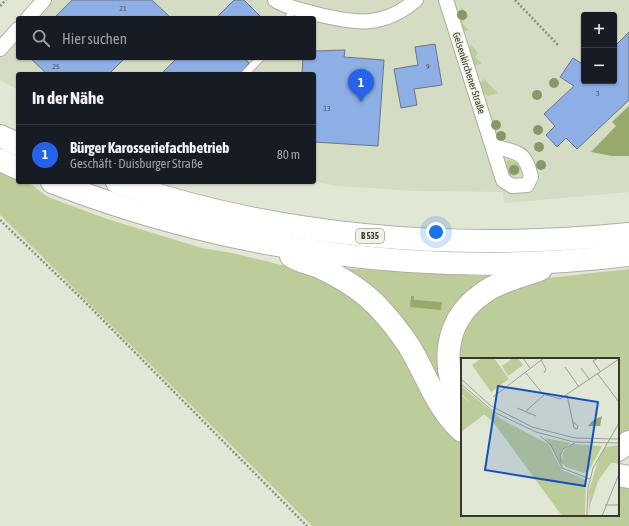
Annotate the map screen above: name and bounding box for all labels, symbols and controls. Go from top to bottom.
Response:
house number: 21 [119,4,127,13]
map controls [581,12,617,84]
button: + [581,12,617,48]
search box [16,16,316,60]
icon: search [30,27,52,49]
text: Hier suchen [62,30,127,47]
street label: Gelsenkirchener Straße [451,31,488,116]
button: − [581,48,617,84]
house number: 25 [52,62,60,71]
house number: 9 [426,62,430,71]
pin: 1 [348,69,374,102]
text: In der Nähe [32,88,104,108]
house number: 3 [596,89,600,98]
house number: 13 [323,104,331,113]
text: Bürger Karosseriefachbetrieb [70,139,229,156]
text: 1 [42,147,48,162]
text: 80 m [277,147,300,162]
text: Geschäft · Duisburger Straße [70,156,203,171]
your location [426,222,446,242]
road number: B 535 [356,229,384,243]
inset map [461,358,619,516]

